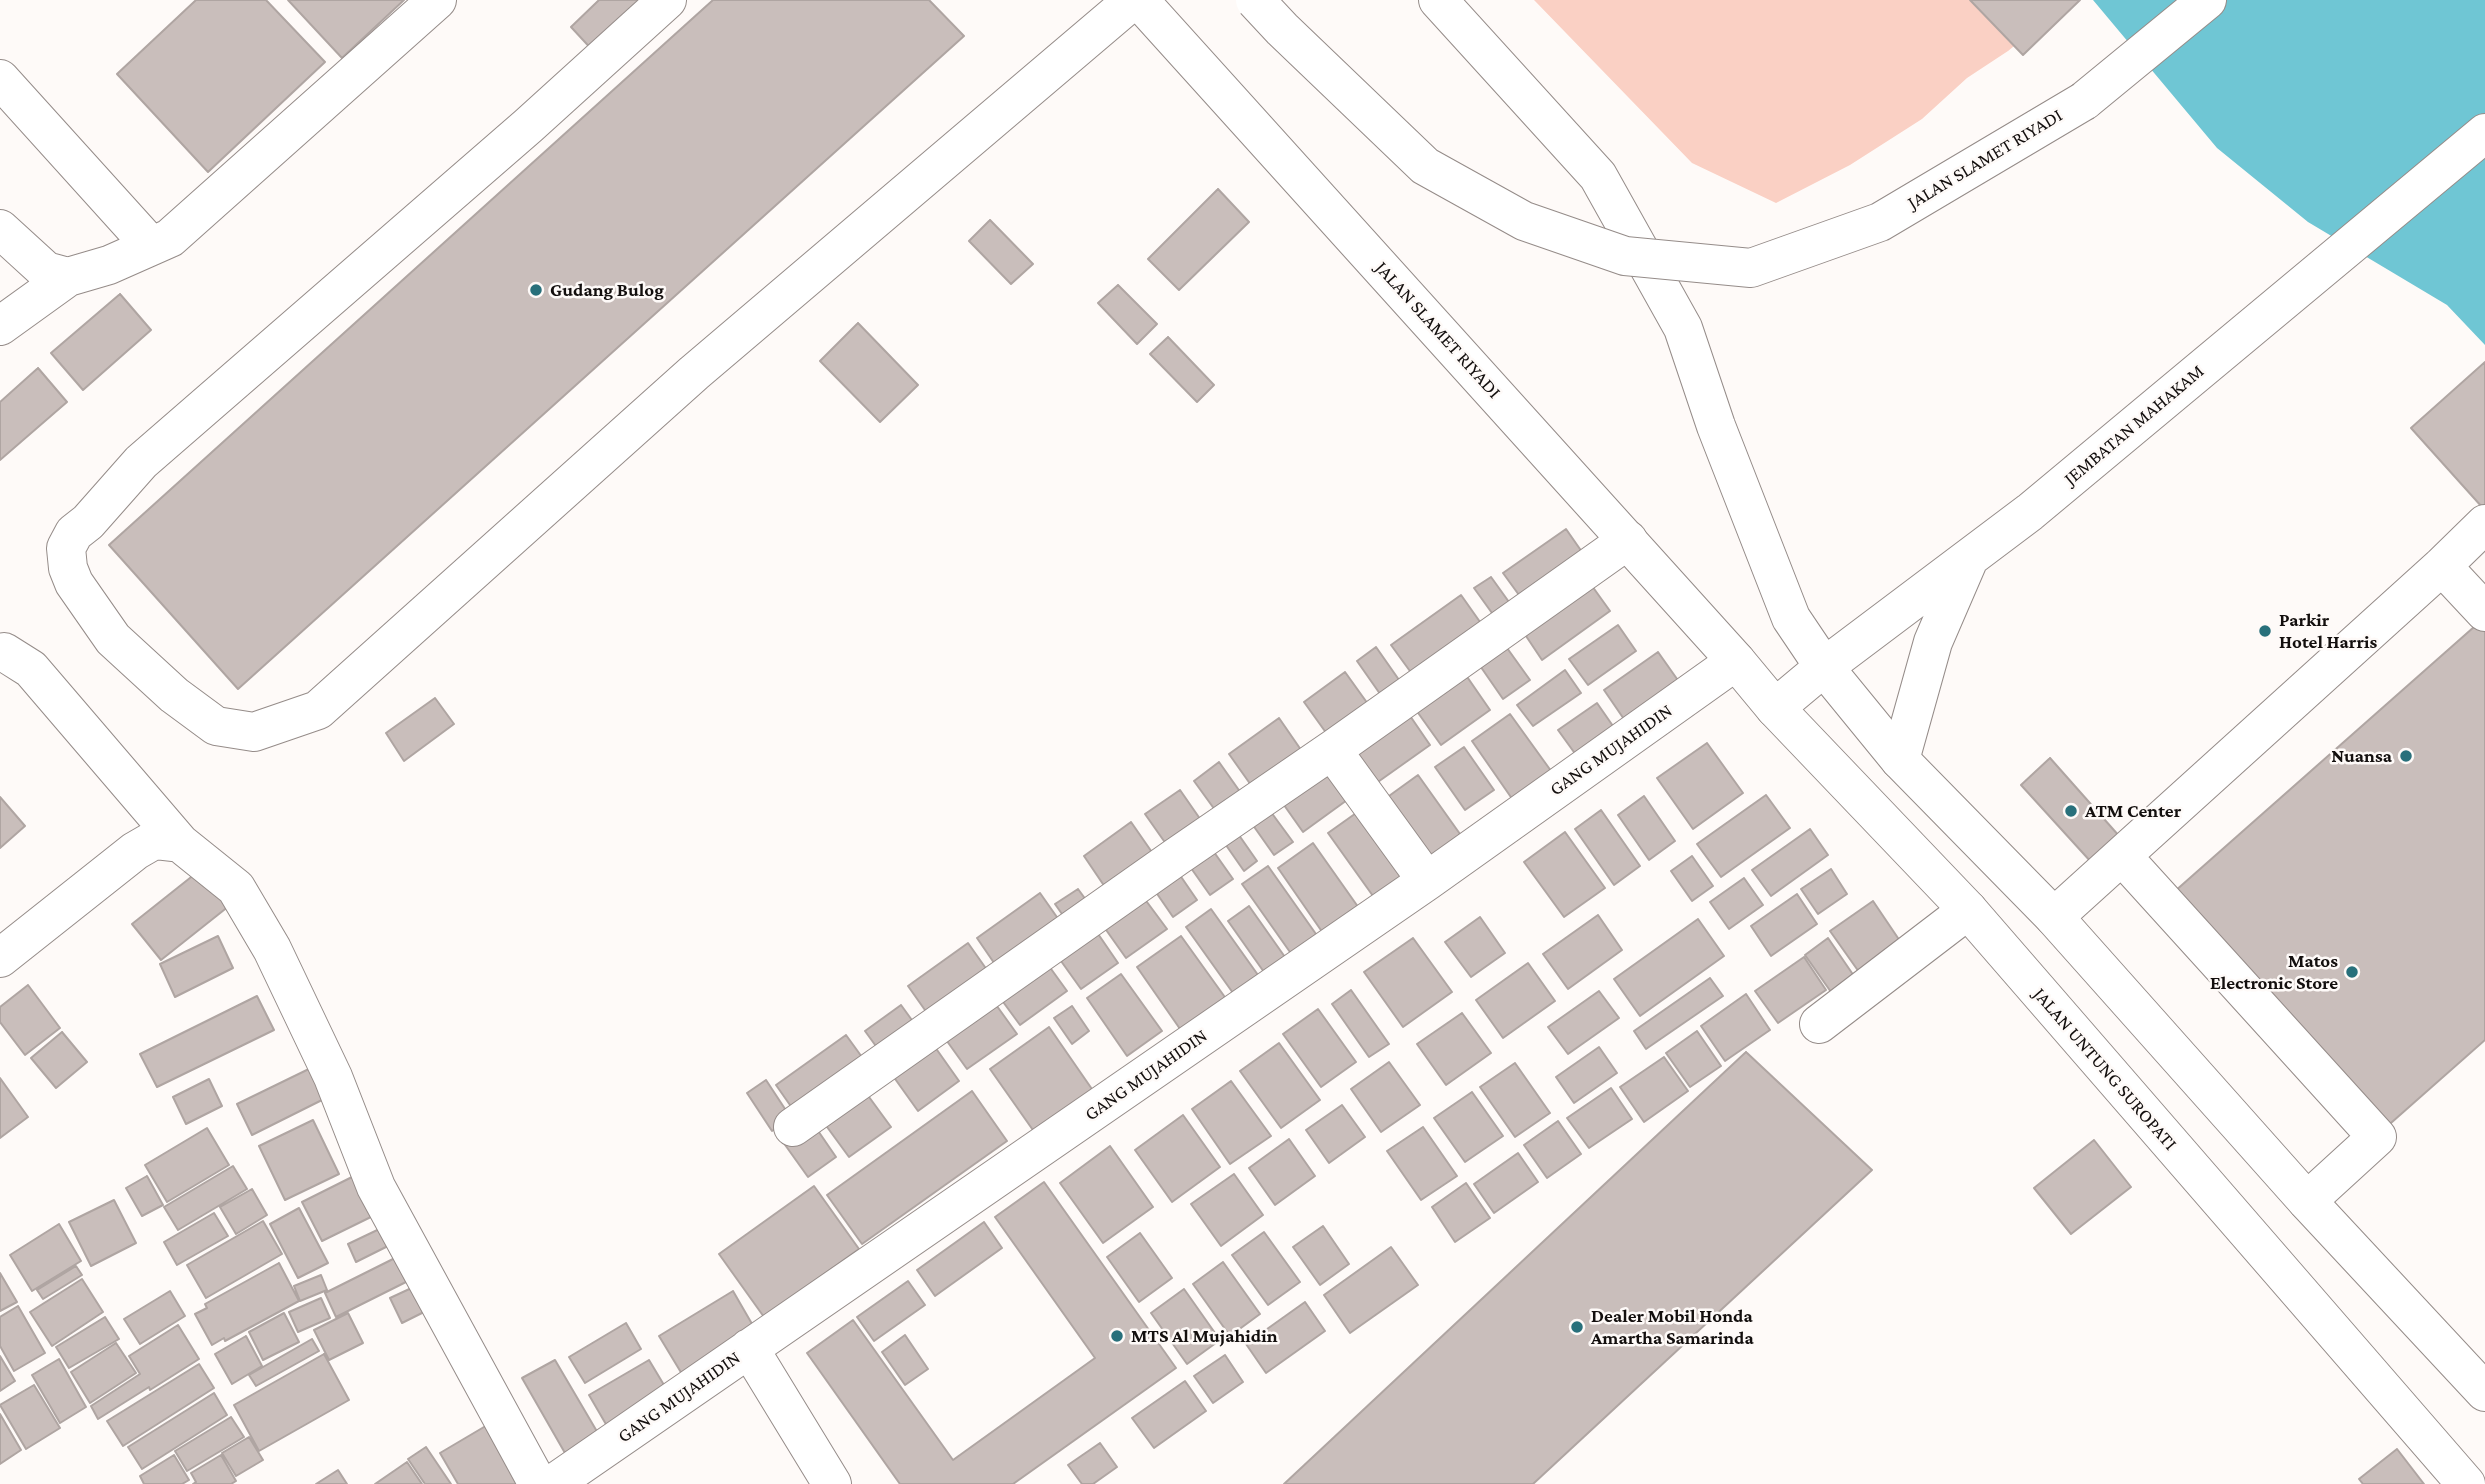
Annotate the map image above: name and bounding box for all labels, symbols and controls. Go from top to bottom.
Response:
street label: JALAN SLAMET RIYADI [1903,104,2067,214]
street label: JALAN SLAMET RIYADI [1370,257,1506,403]
place label: Gudang Bulog [550,279,664,301]
marker: Gudang Bulog [528,282,544,298]
street label: JEMBATAN MAHAKAM [2059,360,2209,490]
place label: Parkir Hotel Harris [2279,609,2377,653]
marker: Parkir Hotel Harris [2257,623,2273,639]
street label: GANG MUJAHIDIN [1545,699,1677,801]
place label: Nuansa [2331,745,2392,767]
marker: Nuansa [2398,748,2414,764]
place label: ATM Center [2085,800,2181,822]
marker: ATM Center [2063,803,2079,819]
place label: Matos Electronic Store [2210,950,2338,994]
marker: Matos Electronic Store [2344,964,2360,980]
street label: JALAN UNTUNG SUROPATI [2028,983,2182,1155]
street label: GANG MUJAHIDIN [1080,1024,1212,1126]
place label: Dealer Mobil Honda Amartha Samarinda [1591,1305,1754,1349]
marker: Dealer Mobil Honda Amartha Samarinda [1569,1319,1585,1335]
place label: MTS Al Mujahidin [1131,1325,1278,1347]
marker: MTS Al Mujahidin [1109,1328,1125,1344]
street label: GANG MUJAHIDIN [613,1346,745,1448]

